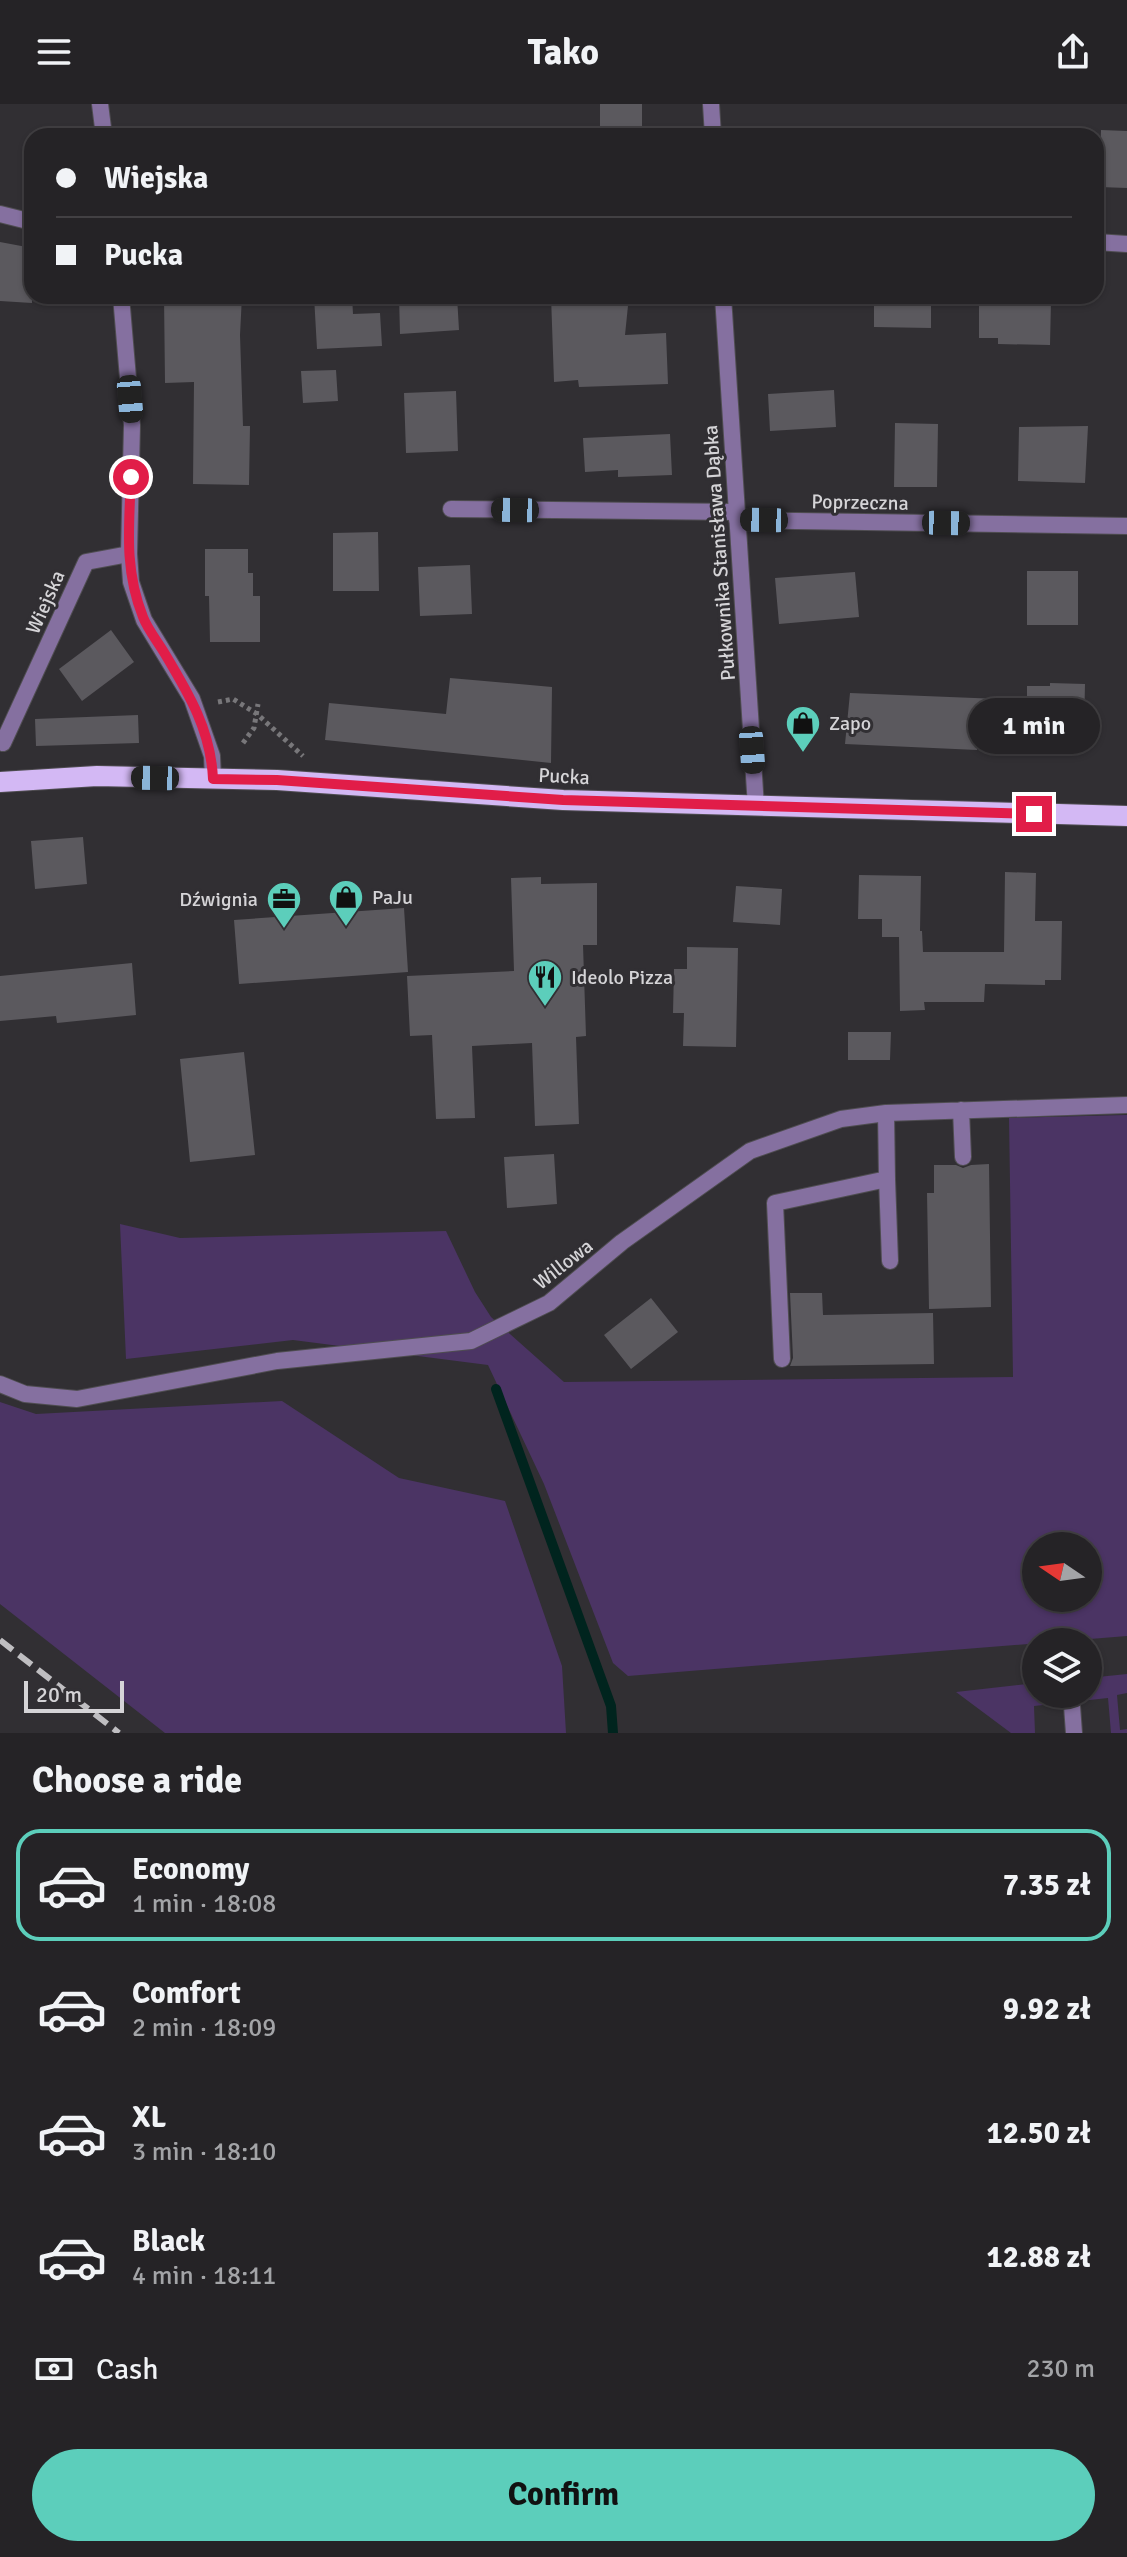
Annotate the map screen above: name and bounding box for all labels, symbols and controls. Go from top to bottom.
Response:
icon: menu [32,30,76,74]
text: Tako [528,30,599,75]
icon: share [1051,30,1095,74]
text: Wiejska [104,160,208,197]
text: Pucka [104,237,183,274]
car [116,374,144,424]
street label: Pułkownika Stanisława Dąbka [698,424,741,682]
route start [113,459,149,495]
street label: Poprzeczna [811,489,909,516]
car [491,498,539,522]
car [740,508,788,532]
car [922,511,970,535]
street label: Wiejska [20,567,70,638]
callout: 1 min [968,698,1100,754]
shop icon: Zapo [784,704,822,754]
text: 1 min [1003,710,1065,742]
place label: Zapo [829,711,871,736]
car [738,725,766,775]
street label: Pucka [538,763,590,790]
car [131,766,179,790]
route end [1016,796,1052,832]
shop icon: PaJu [327,878,365,928]
office icon: Dźwignia [265,880,303,930]
place label: PaJu [372,885,413,910]
place label: Dźwignia [179,887,258,912]
restaurant icon: Ideolo Pizza [526,958,564,1008]
place label: Ideolo Pizza [571,965,673,990]
street label: Willowa [529,1234,598,1295]
north arrow [1022,1532,1102,1612]
map controls [1022,1532,1102,1708]
button: layers [1022,1628,1102,1708]
scale bar [24,1677,124,1713]
text: 20 m [36,1681,82,1708]
text: Choose a ride [32,1758,242,1803]
icon: car [36,1849,108,1921]
text: Economy [132,1851,249,1888]
text: 7.35 zł [1003,1867,1091,1904]
text: 1 min · 18:08 [132,1888,276,1920]
icon: car [36,1973,108,2045]
text: Comfort [132,1975,241,2012]
text: 9.92 zł [1003,1991,1091,2028]
text: 2 min · 18:09 [132,2012,276,2044]
icon: car [36,2097,108,2169]
text: XL [132,2099,166,2136]
text: 12.50 zł [987,2115,1091,2152]
text: 3 min · 18:10 [132,2136,276,2168]
icon: car [36,2221,108,2293]
text: Black [132,2223,205,2260]
text: 12.88 zł [987,2239,1091,2276]
text: 4 min · 18:11 [132,2260,276,2292]
icon: cash [32,2347,76,2391]
text: Cash [96,2351,159,2388]
text: 230 m [1026,2353,1095,2385]
button: Confirm [32,2449,1095,2541]

